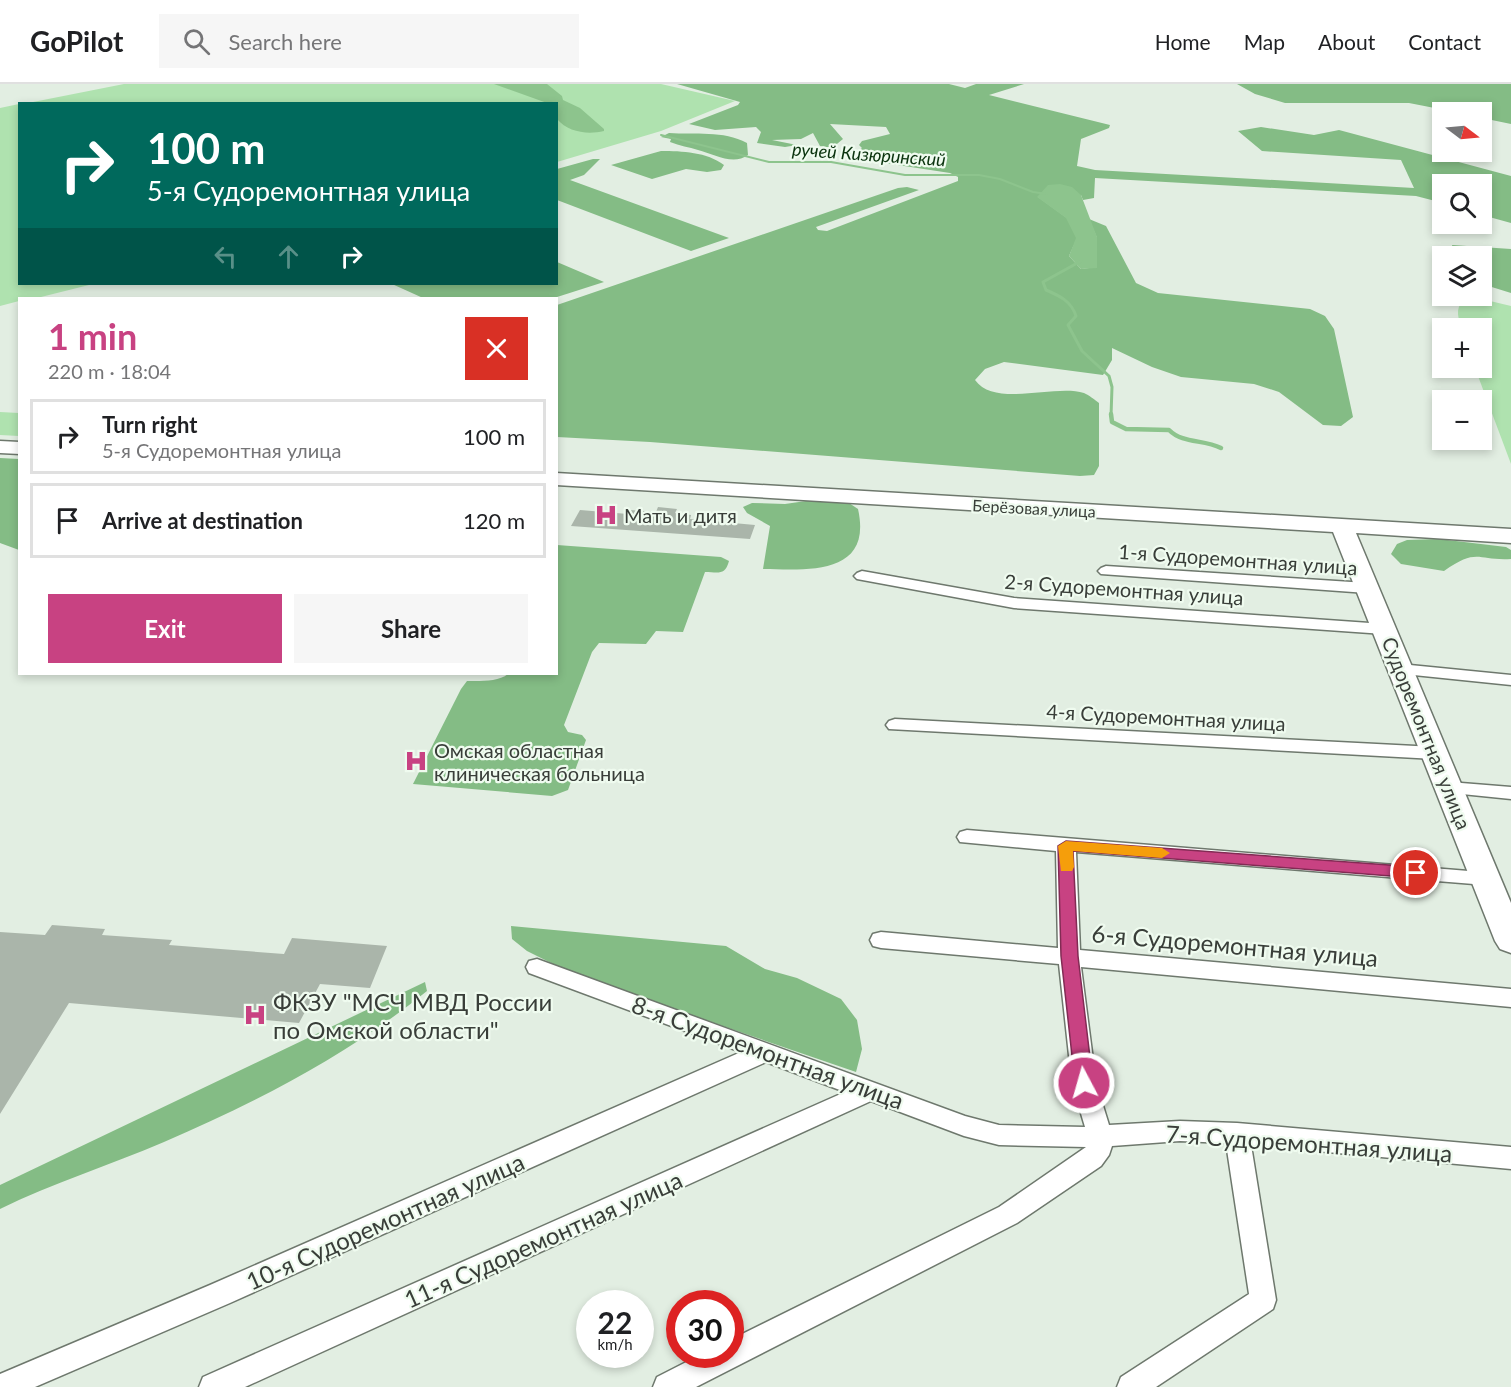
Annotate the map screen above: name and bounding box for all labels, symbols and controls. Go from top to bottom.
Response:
search box [159,14,579,68]
text: GoPilot [30,24,123,58]
icon: search [180,25,213,58]
text: Search here [228,28,342,55]
text: Home [1155,29,1211,54]
text: Map [1244,29,1285,54]
text: About [1318,29,1375,54]
text: Contact [1408,29,1481,54]
north arrow [1432,102,1492,162]
map controls [1432,102,1492,450]
text: 100 m [147,123,265,173]
icon: right [48,126,126,204]
water label: ручей Кизюринский [791,138,947,170]
text: 5-я Судоремонтная улица [147,174,470,207]
button: search [1432,174,1492,234]
icon: left [209,240,242,273]
icon: ahead [272,240,305,273]
icon: right [335,240,368,273]
button: layers [1432,246,1492,306]
text: 1 min [48,314,137,358]
button: close [465,317,528,380]
button: + [1432,318,1492,378]
text: 220 m · 18:04 [48,359,171,383]
button: − [1432,390,1492,450]
text: Turn right [102,411,197,438]
icon: right [51,420,84,453]
text: 100 m [463,423,525,450]
text: 5-я Судоремонтная улица [102,438,341,462]
street label: Берёзовая улица [972,495,1096,521]
hospital icon: Мать и дитя [593,502,619,528]
place label: Мать и дитя [624,503,737,527]
icon: arrive [51,504,84,537]
text: Arrive at destination [102,507,303,534]
text: 120 m [463,507,525,534]
street label: 1-я Судоремонтная улица [1118,539,1358,579]
street label: 2-я Судоремонтная улица [1004,569,1244,609]
button: Exit [48,594,282,663]
button: Share [294,594,528,663]
street label: Судоремонтная улица [1377,633,1477,833]
street label: 4-я Судоремонтная улица [1046,699,1286,735]
place label: Омская областная клиническая больница [434,738,645,785]
hospital icon: Омская областная клиническая больница [403,748,429,774]
pin [1390,847,1441,898]
icon: arrive [1399,856,1432,889]
street label: 6-я Судоремонтная улица [1091,918,1379,972]
place label: ФКЗУ "МСЧ МВД России по Омской области" [273,987,552,1044]
street label: 8-я Судоремонтная улица [628,989,908,1115]
hospital icon: ФКЗУ "МСЧ МВД России по Омской области" [242,1002,268,1028]
position arrow [1052,1051,1116,1115]
street label: 7-я Судоремонтная улица [1165,1119,1453,1167]
street label: 10-я Судоремонтная улица [242,1147,528,1295]
street label: 11-я Судоремонтная улица [400,1165,686,1313]
speed limit sign: 30 [666,1290,744,1368]
text: 22 [598,1304,632,1340]
text: km/h [597,1335,633,1353]

